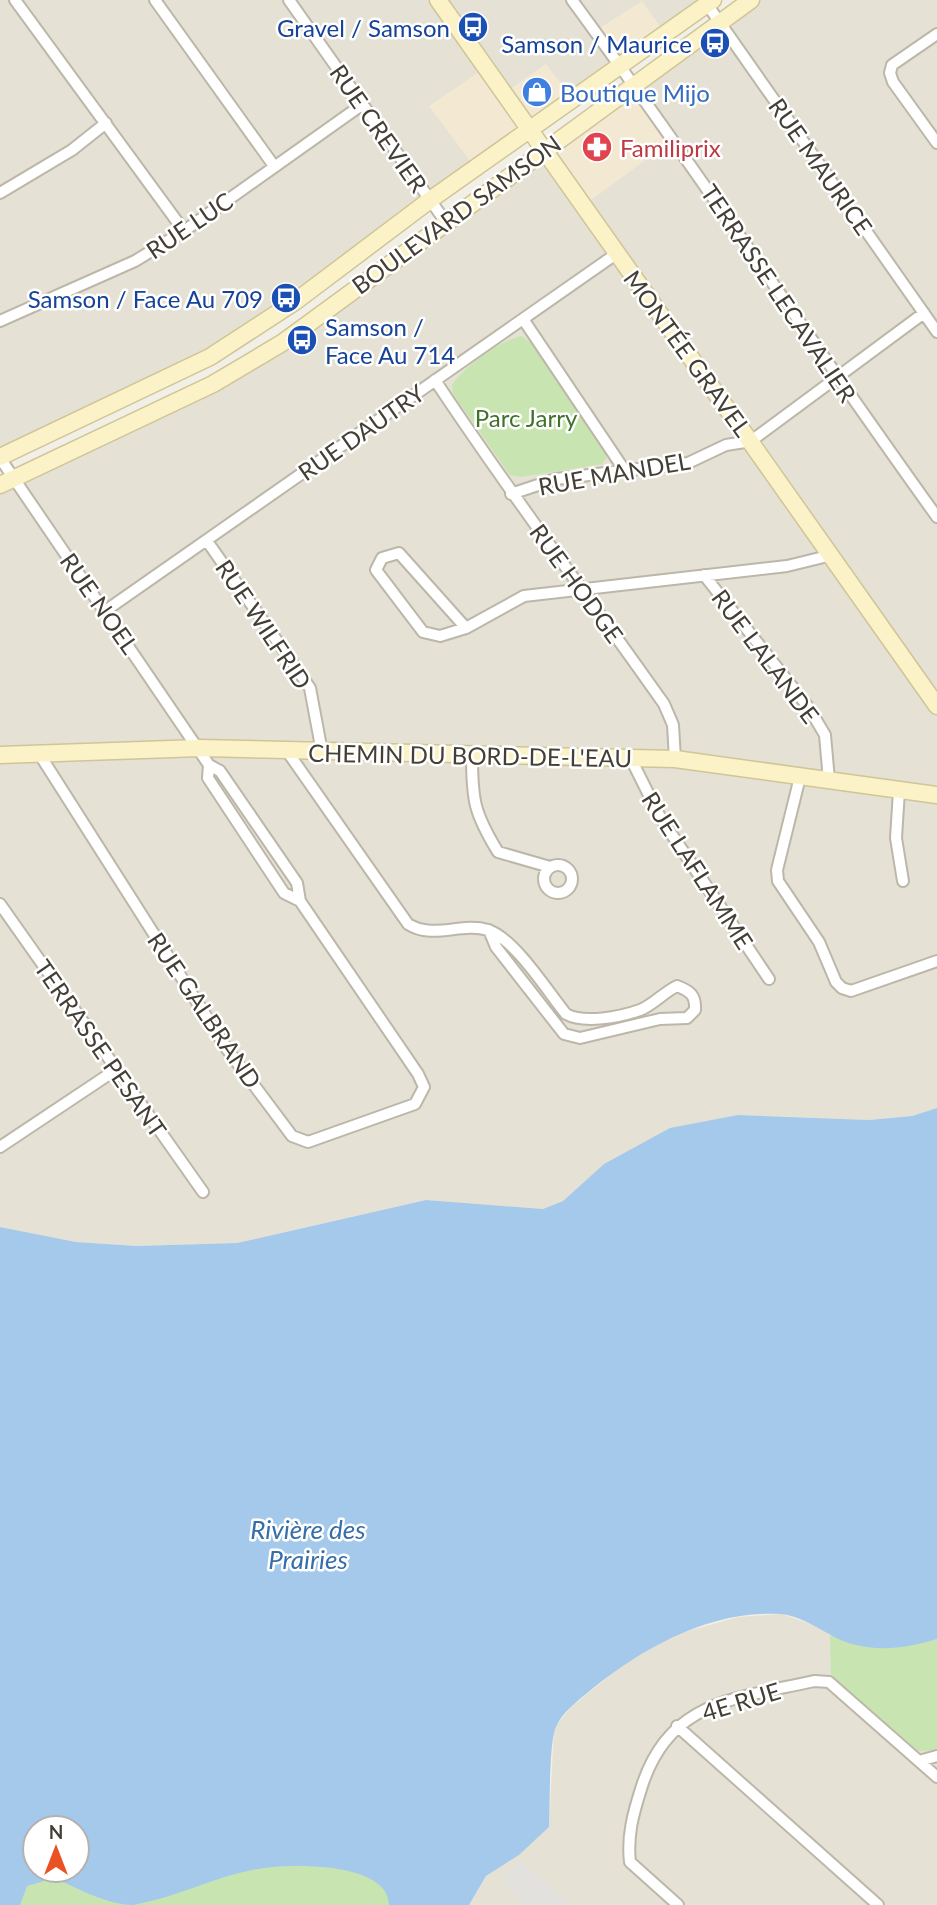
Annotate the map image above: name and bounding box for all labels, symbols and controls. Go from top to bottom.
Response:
bus stop icon: Gravel / Samson [456,10,490,44]
place label: Gravel / Samson [277,13,450,42]
bus stop icon: Samson / Maurice [698,26,732,60]
place label: Samson / Maurice [501,29,692,58]
street label: RUE CREVIER [324,58,434,198]
shop icon: Boutique Mijo [520,75,554,109]
place label: Boutique Mijo [560,78,710,107]
street label: RUE MAURICE [763,92,879,240]
street label: BOULEVARD SAMSON [346,129,566,299]
pharmacy icon: Familiprix [580,130,614,164]
place label: Familiprix [620,133,721,162]
street label: TERRASSE LECAVALIER [695,179,863,407]
street label: RUE LUC [140,186,238,264]
street label: MONTÉE GRAVEL [618,264,758,442]
bus stop icon: Samson / Face Au 709 [269,281,303,315]
place label: Samson / Face Au 709 [28,284,263,313]
place label: Samson / Face Au 714 [325,312,455,369]
bus stop icon: Samson / Face Au 714 [285,323,319,357]
street label: RUE DAUTRY [292,378,430,486]
park label: Parc Jarry [475,403,578,432]
street label: RUE MANDEL [536,445,692,501]
street label: RUE HODGE [524,518,630,648]
street label: RUE NOEL [55,547,145,659]
street label: RUE WILFRID [210,554,318,694]
street label: RUE LALANDE [706,583,826,729]
street label: CHEMIN DU BORD-DE-L'EAU [308,738,632,772]
street label: RUE LAFLAMME [636,786,760,954]
street label: RUE GALBRAND [142,926,268,1094]
street label: TERRASSE PESANT [29,954,173,1142]
water label: Rivière des Prairies [250,1513,366,1575]
street label: 4E RUE [698,1675,784,1727]
north arrow [21,1814,91,1884]
text: N [49,1820,63,1843]

